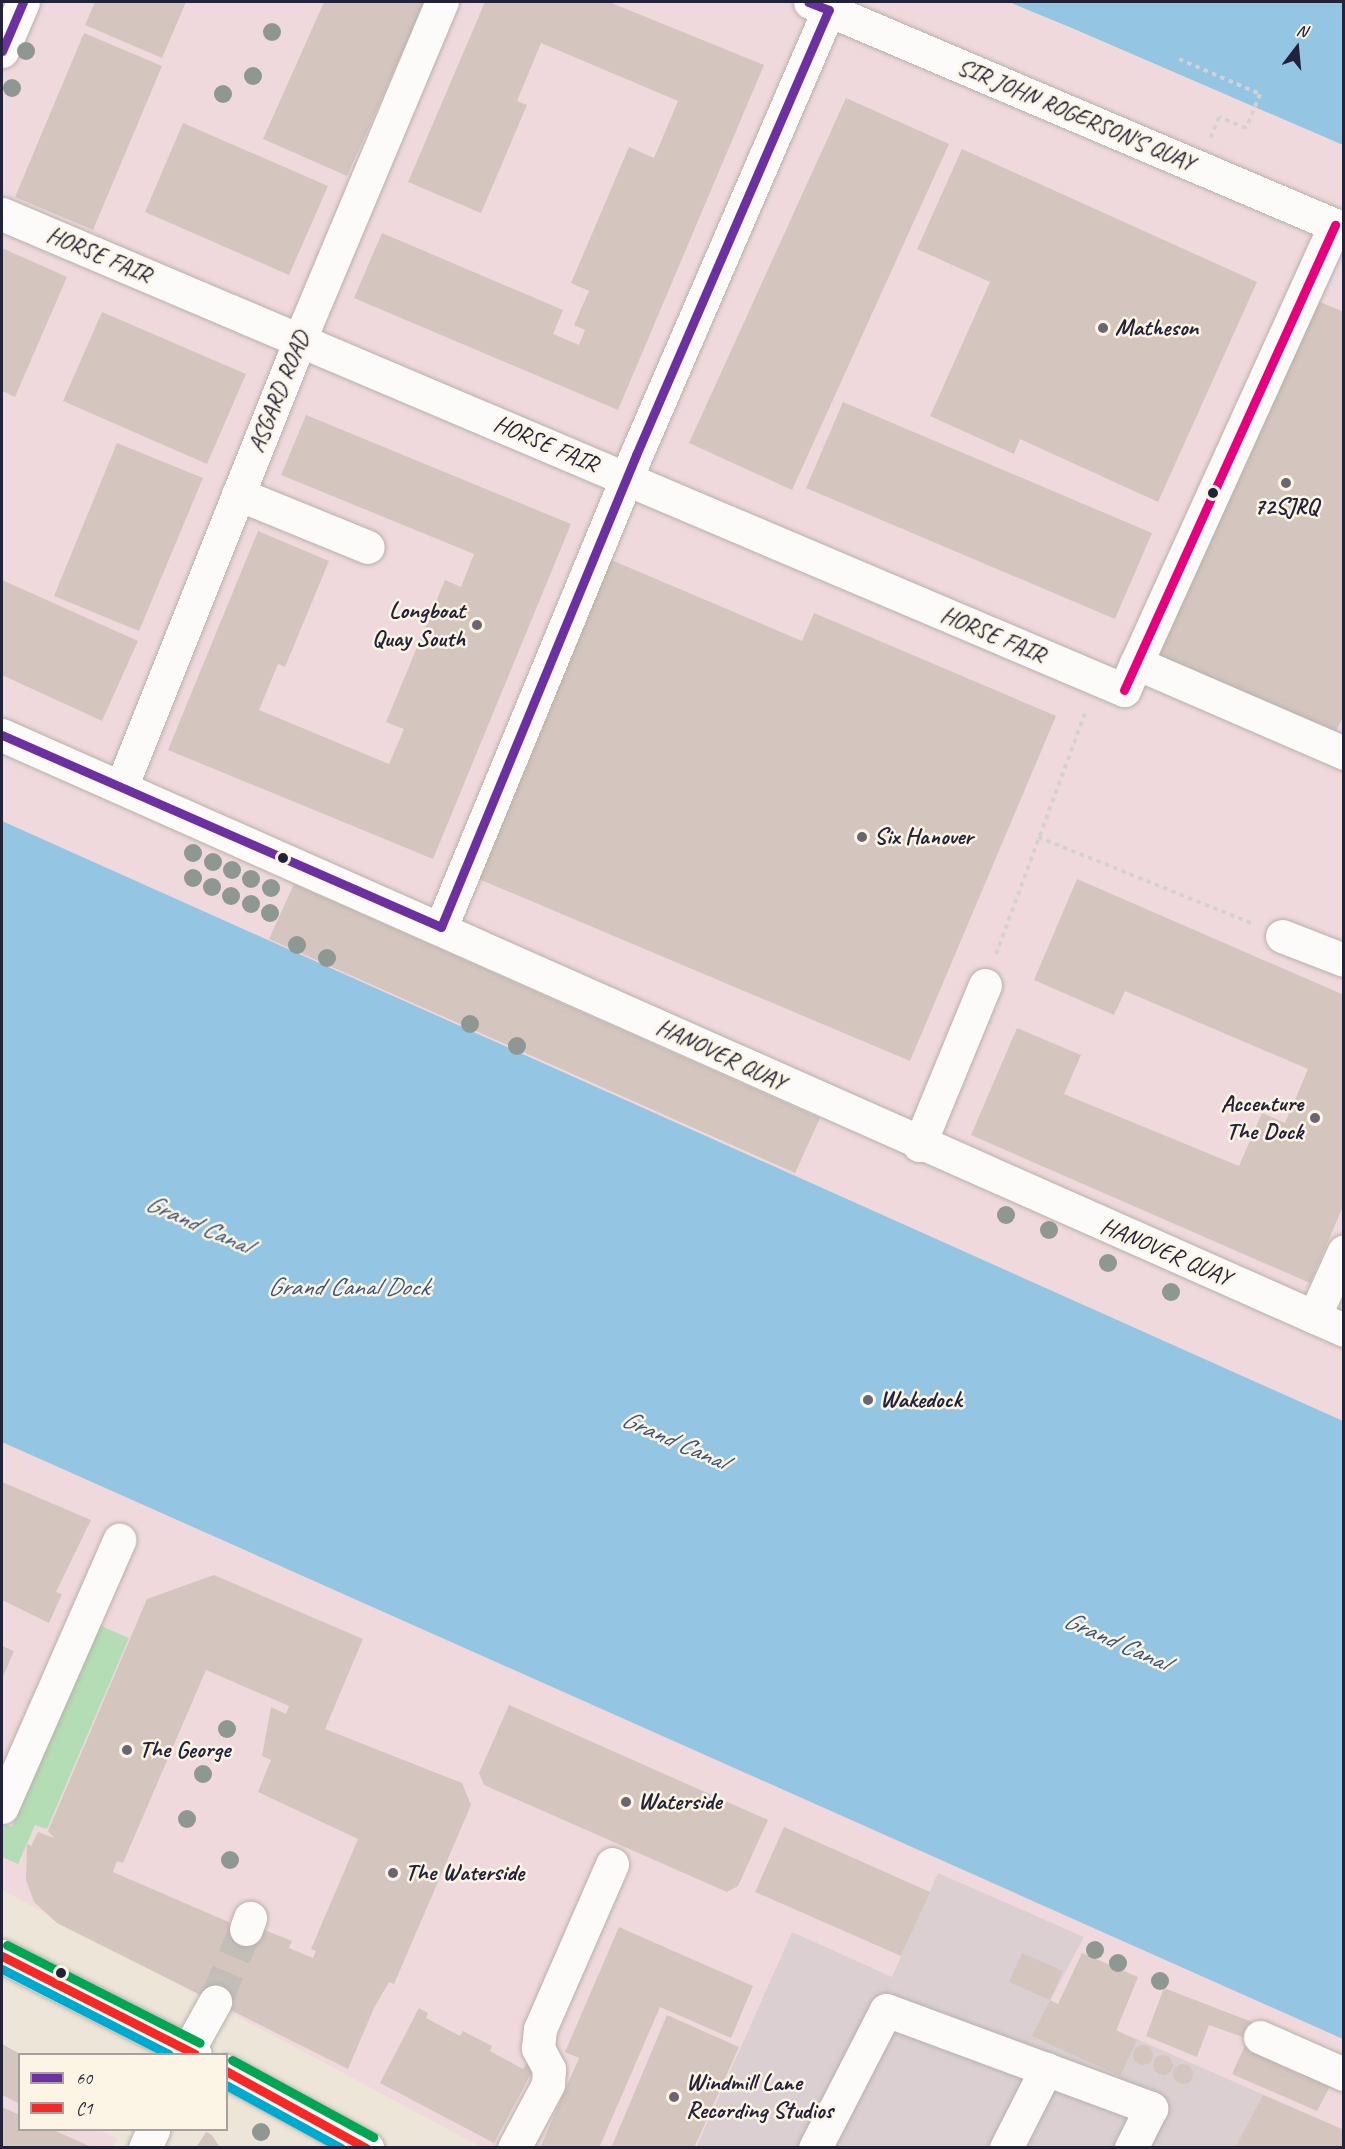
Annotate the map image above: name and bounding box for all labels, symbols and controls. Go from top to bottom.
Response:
north arrow [1267,18,1327,78]
text: N [1294,20,1309,42]
street label: SIR JOHN ROGERSON'S QUAY [952,52,1200,178]
street label: HORSE FAIR [42,220,156,290]
place label: Matheson [1115,314,1198,342]
marker: Matheson [1096,321,1110,335]
street label: ASGARD ROAD [242,327,316,457]
street label: HORSE FAIR [489,409,603,479]
marker: 72SJRQ [1279,476,1293,490]
unlabelled marker [1207,487,1219,499]
place label: 72SJRQ [1254,493,1318,521]
place label: Longboat Quay South [372,597,465,653]
street label: HORSE FAIR [936,600,1050,670]
marker: Longboat Quay South [470,618,484,632]
place label: Six Hanover [874,823,974,851]
marker: Six Hanover [855,830,869,844]
unlabelled marker [277,852,289,864]
street label: HANOVER QUAY [651,1012,791,1098]
place label: Accenture The Dock [1221,1090,1303,1146]
marker: Accenture The Dock [1308,1111,1322,1125]
water label: Grand Canal [141,1187,255,1261]
street label: HANOVER QUAY [1096,1211,1236,1293]
water label: Grand Canal Dock [267,1271,429,1303]
place label: Wakedock [880,1386,961,1414]
marker: Wakedock [861,1393,875,1407]
water label: Grand Canal [617,1403,731,1477]
water label: Grand Canal [1059,1604,1173,1678]
place label: The George [139,1736,230,1764]
marker: The George [120,1743,134,1757]
place label: Waterside [638,1788,721,1816]
marker: Waterside [619,1795,633,1809]
place label: The Waterside [405,1859,525,1887]
marker: The Waterside [386,1866,400,1880]
unlabelled marker [55,1967,67,1979]
legend [18,2053,228,2131]
text: 60 [76,2067,92,2089]
place label: Windmill Lane Recording Studios [686,2069,833,2125]
marker: Windmill Lane Recording Studios [667,2090,681,2104]
text: C1 [76,2097,93,2119]

